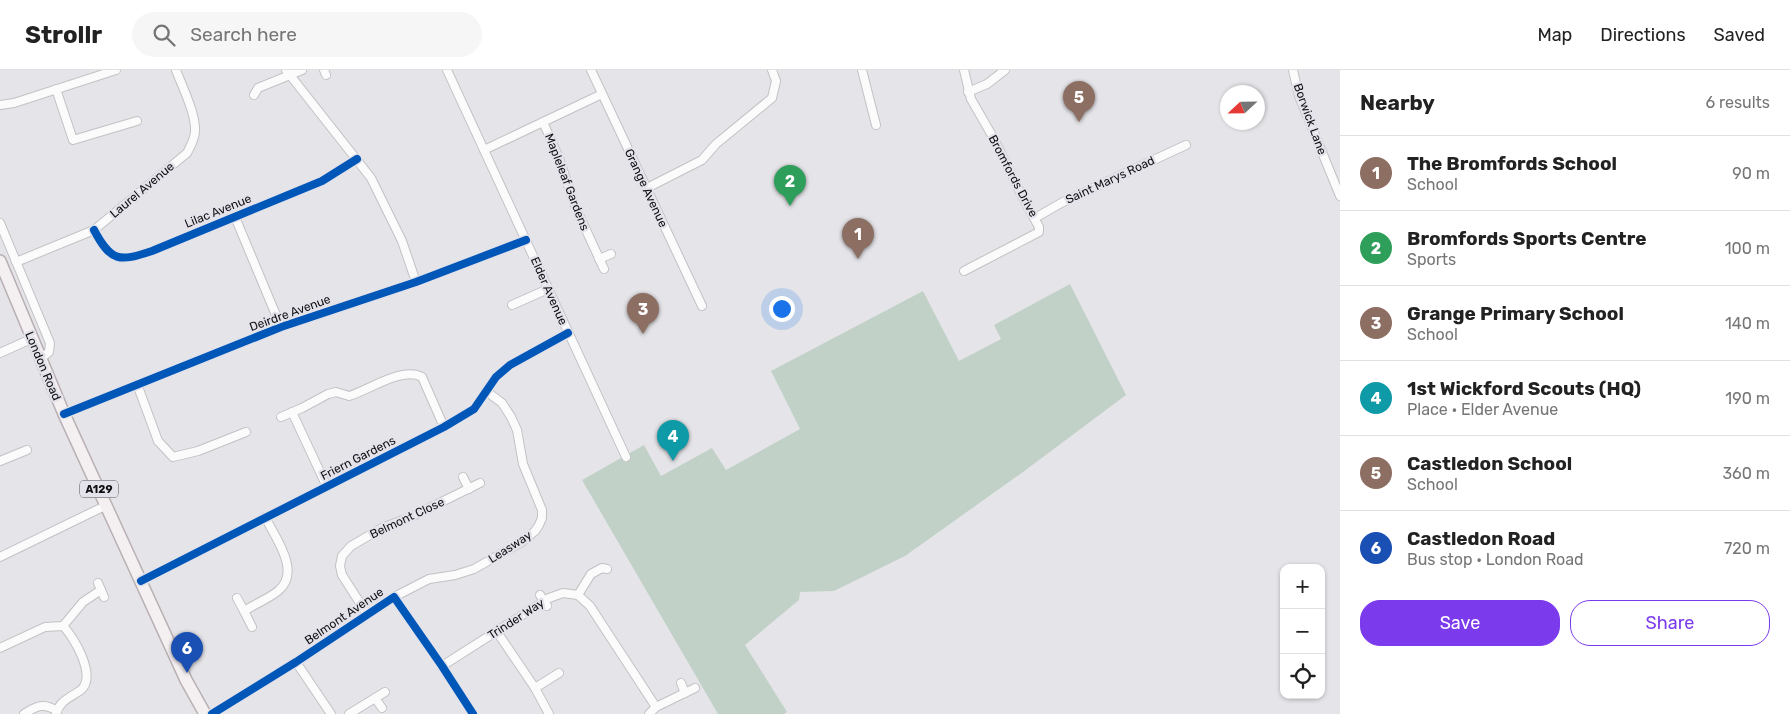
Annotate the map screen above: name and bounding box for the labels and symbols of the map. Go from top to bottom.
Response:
pin: 5 [1063,81,1095,122]
street label: Borwick Lane [1291,81,1329,157]
north arrow [1220,85,1265,130]
street label: Mapleleaf Gardens [542,131,592,233]
street label: Bromfords Drive [985,133,1041,220]
street label: Grange Avenue [622,146,670,230]
street label: Saint Marys Road [1063,153,1157,207]
street label: Laurel Avenue [107,159,177,221]
pin: 2 [774,165,806,206]
street label: Lilac Avenue [183,191,254,231]
pin: 1 [842,218,874,259]
street label: Elder Avenue [528,255,570,327]
street label: Deirdre Avenue [248,292,333,334]
pin: 3 [627,293,659,334]
your location [769,296,795,322]
street label: London Road [22,329,64,403]
pin: 4 [657,420,689,461]
street label: Friern Gardens [318,433,398,483]
road number: A129 [80,480,118,498]
street label: Belmont Close [367,494,447,541]
street label: Leasway [486,528,534,566]
street label: Belmont Avenue [302,584,386,647]
street label: Trinder Way [485,595,547,642]
pin: 6 [171,632,203,673]

